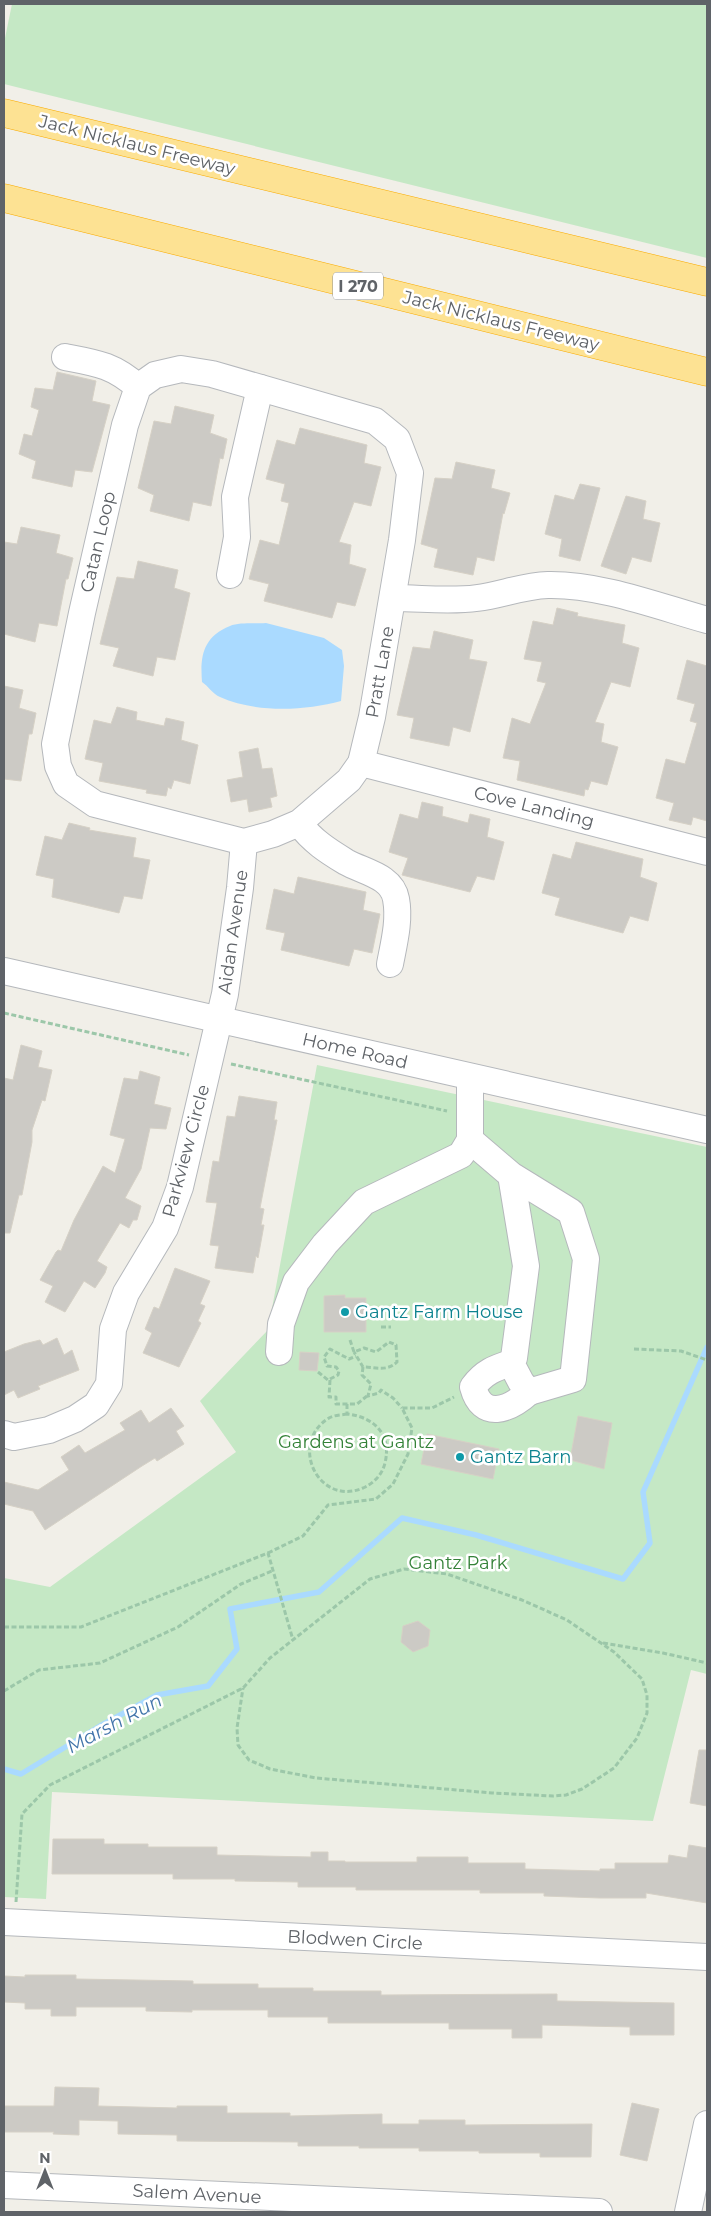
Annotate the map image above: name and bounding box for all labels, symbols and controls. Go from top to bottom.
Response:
street label: Jack Nicklaus Freeway [36,110,238,180]
road number: I 270 [333,272,383,300]
street label: Jack Nicklaus Freeway [400,286,602,356]
street label: Catan Loop [76,489,120,595]
street label: Pratt Lane [361,624,399,720]
street label: Cove Landing [471,781,597,833]
street label: Aidan Avenue [213,868,253,996]
street label: Home Road [300,1028,410,1074]
street label: Parkview Circle [158,1082,214,1220]
place label: Gantz Farm House [355,1301,523,1323]
marker: Gantz Farm House [339,1306,351,1318]
park label: Gardens at Gantz [278,1431,434,1453]
place label: Gantz Barn [470,1446,571,1468]
marker: Gantz Barn [454,1451,466,1463]
park label: Gantz Park [408,1552,508,1574]
water label: Marsh Run [62,1689,166,1758]
street label: Blodwen Circle [287,1925,423,1955]
north arrow [20,2146,70,2196]
text: N [39,2149,51,2167]
street label: Salem Avenue [132,2180,262,2208]

